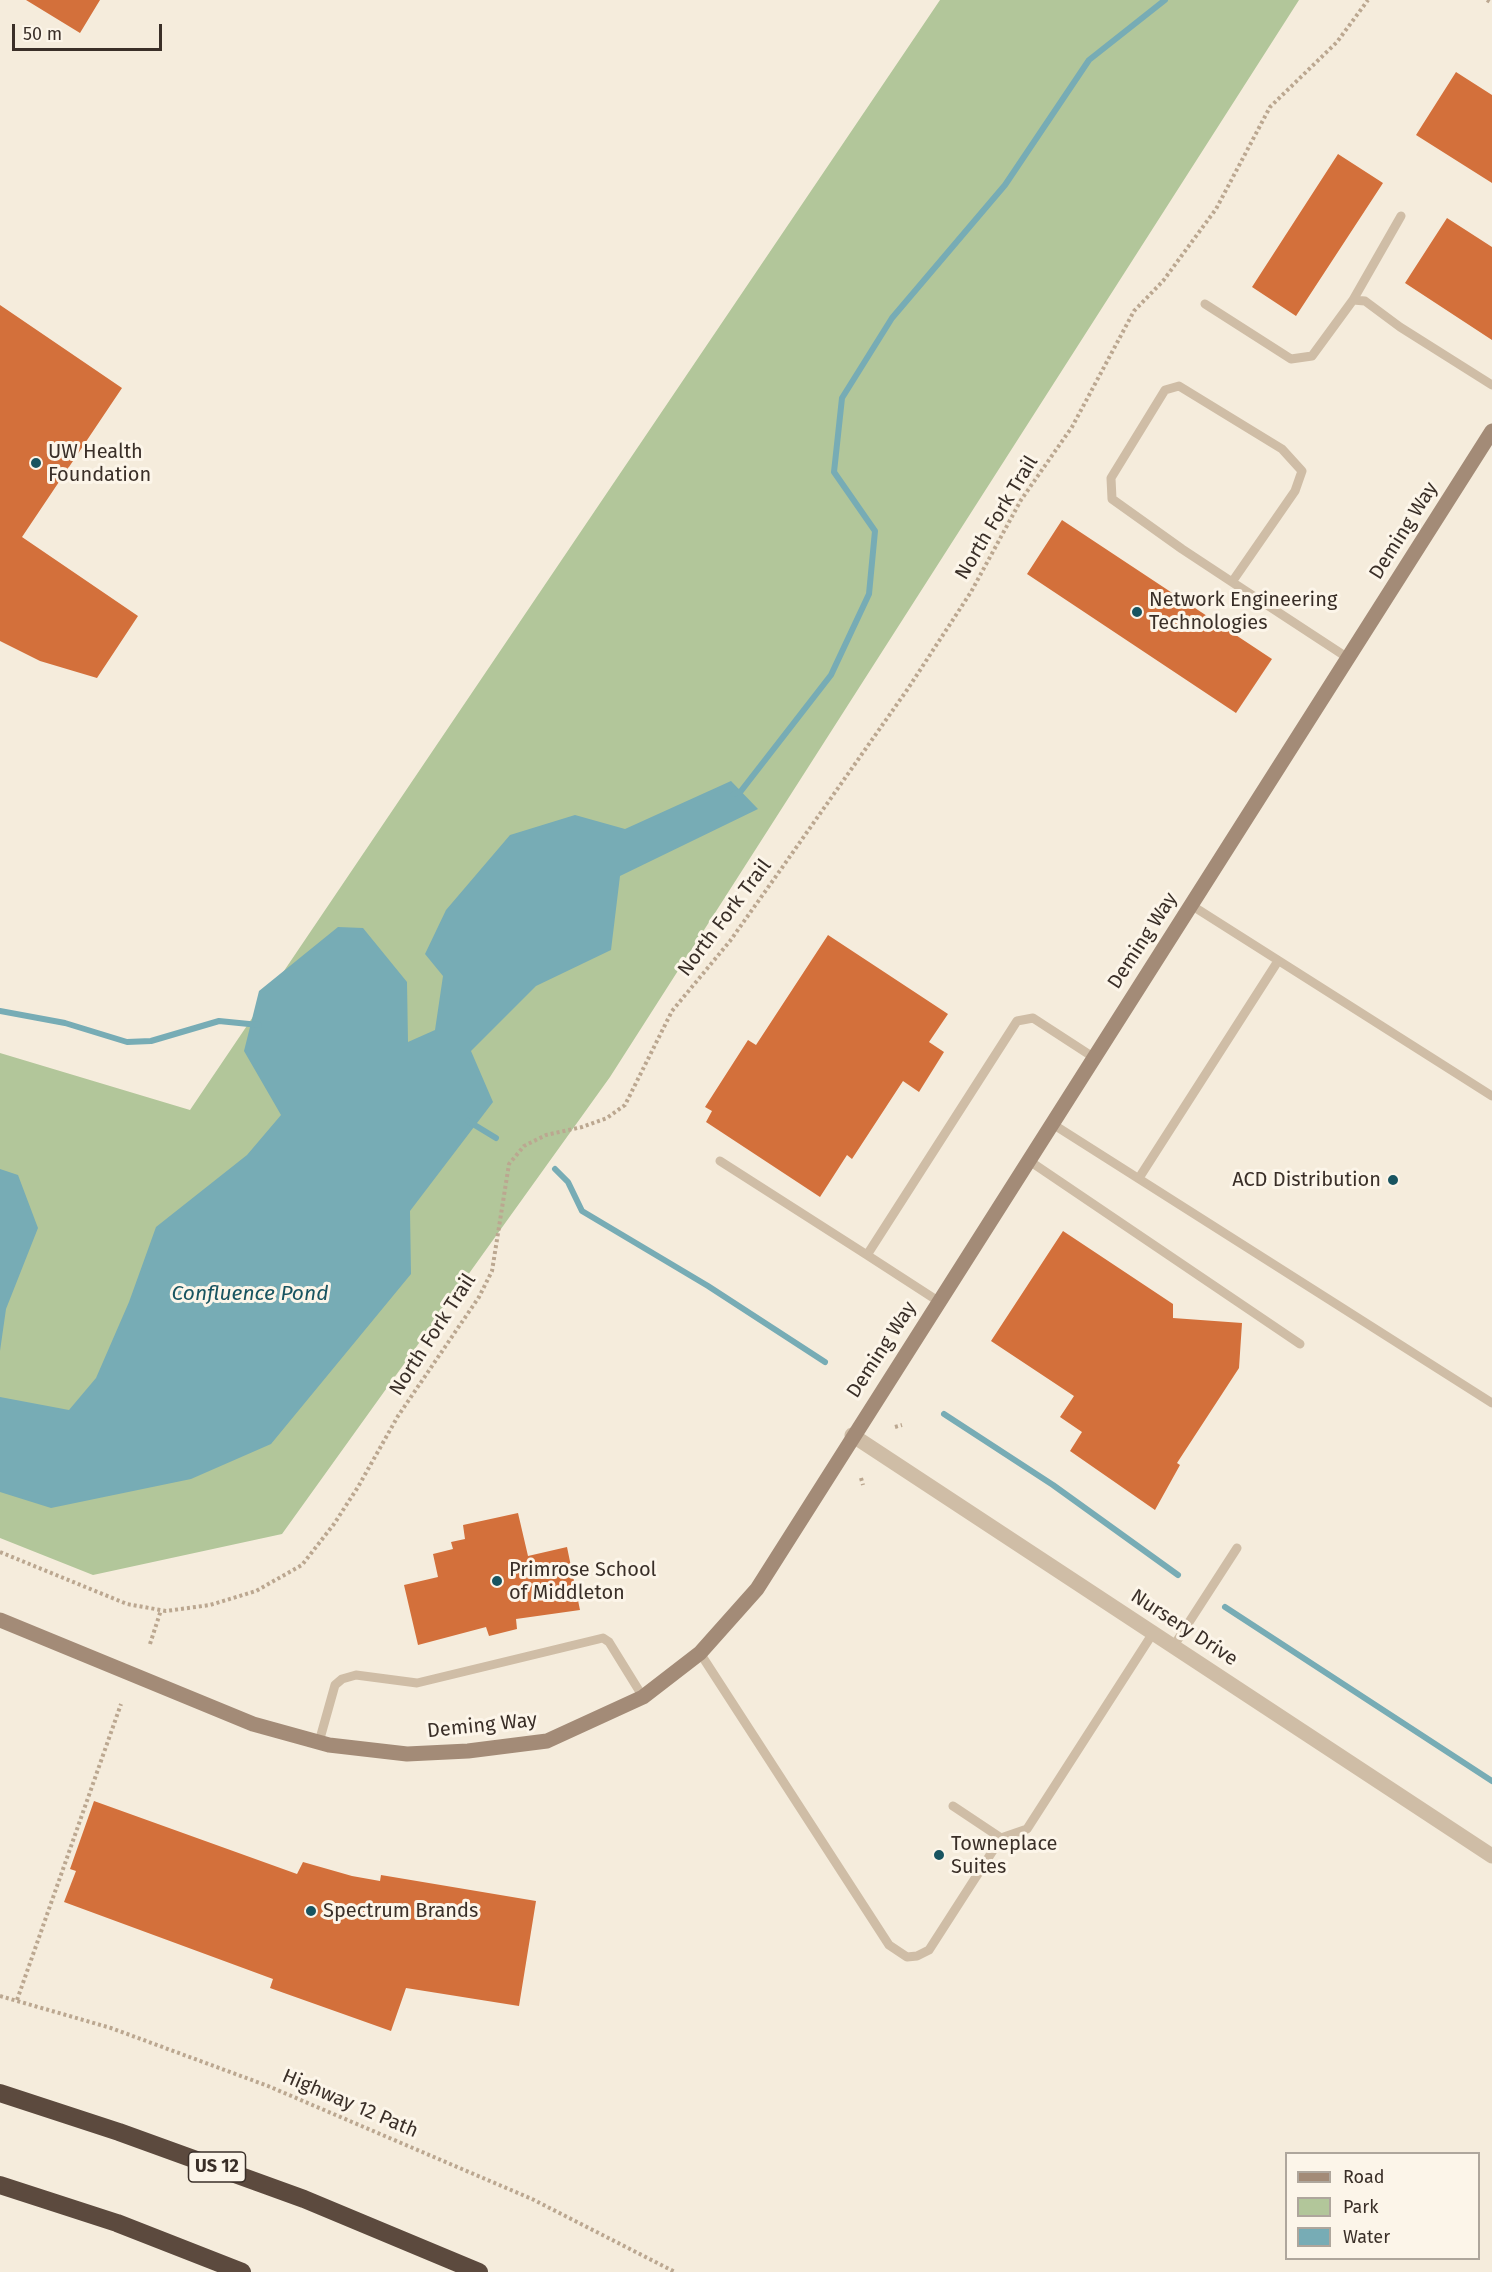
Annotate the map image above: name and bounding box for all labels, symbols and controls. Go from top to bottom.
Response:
scale bar [15,12,165,50]
text: 50 m [23,23,62,45]
place label: UW Health Foundation [48,440,151,487]
street label: North Fork Trail [951,452,1043,584]
marker: UW Health Foundation [29,456,43,470]
street label: Deming Way [1365,478,1443,584]
place label: Network Engineering Technologies [1149,588,1337,635]
marker: Network Engineering Technologies [1130,605,1144,619]
street label: North Fork Trail [673,855,777,981]
street label: Deming Way [1103,888,1183,994]
place label: ACD Distribution [1232,1168,1381,1192]
marker: ACD Distribution [1386,1173,1400,1187]
street label: North Fork Trail [385,1270,481,1400]
water label: Confluence Pond [172,1281,328,1307]
street label: Deming Way [842,1297,922,1403]
place label: Primrose School of Middleton [509,1558,656,1605]
marker: Primrose School of Middleton [490,1574,504,1588]
street label: Nursery Drive [1126,1585,1242,1671]
street label: Deming Way [426,1708,538,1744]
place label: Towneplace Suites [951,1832,1057,1879]
marker: Towneplace Suites [932,1848,946,1862]
place label: Spectrum Brands [323,1899,478,1923]
marker: Spectrum Brands [304,1904,318,1918]
street label: Highway 12 Path [278,2065,422,2143]
road number: US 12 [188,2152,246,2182]
legend [1285,2152,1480,2260]
text: Road [1343,2166,1385,2188]
text: Park [1343,2196,1378,2218]
text: Water [1343,2226,1390,2248]

